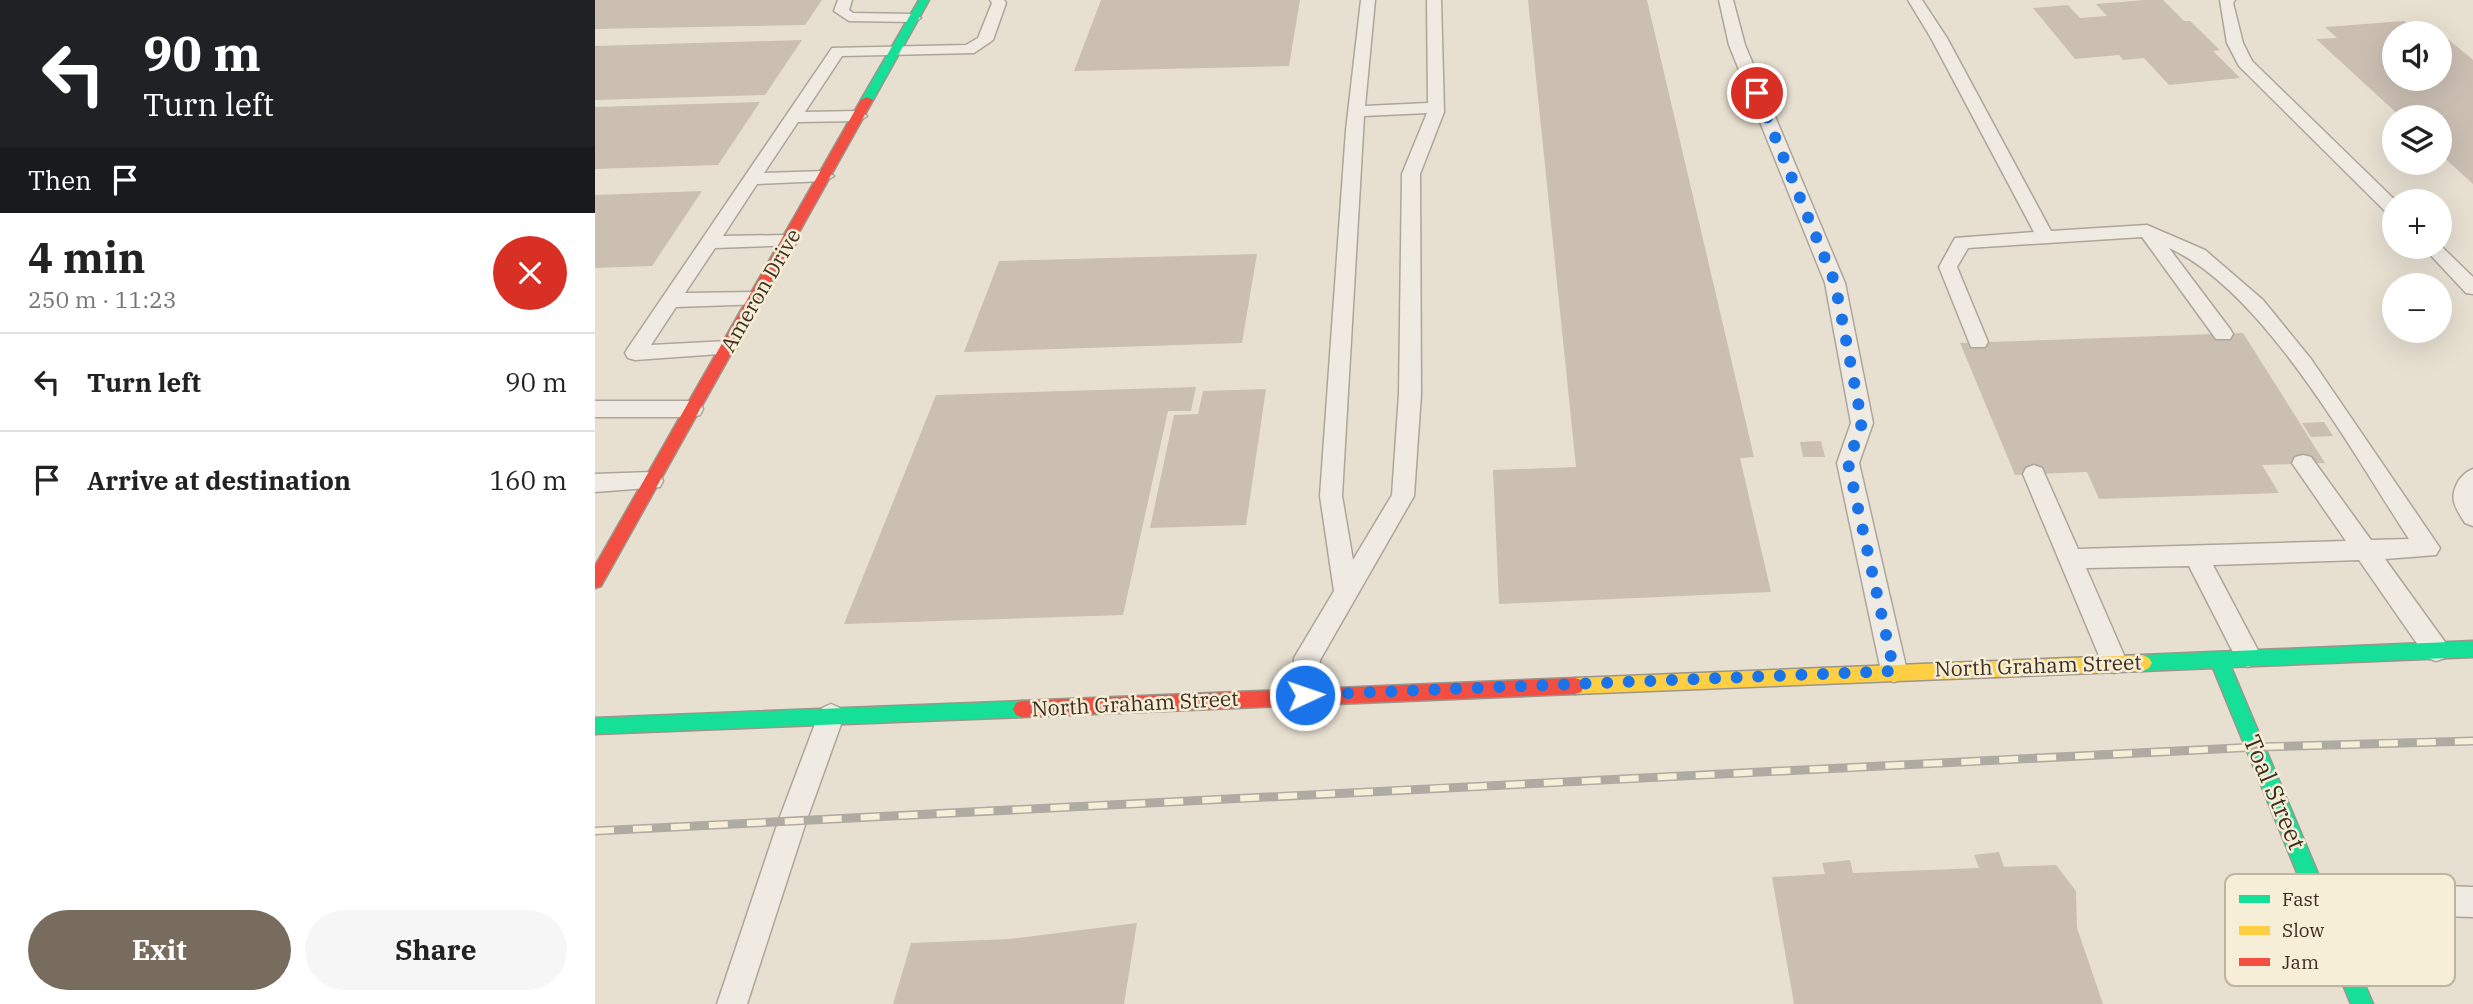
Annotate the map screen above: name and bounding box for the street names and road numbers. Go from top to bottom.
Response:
street label: Ameron Drive [713,223,807,357]
street label: North Graham Street [1934,647,2142,683]
street label: North Graham Street [1031,684,1239,722]
street label: Toal Street [2237,730,2313,854]

